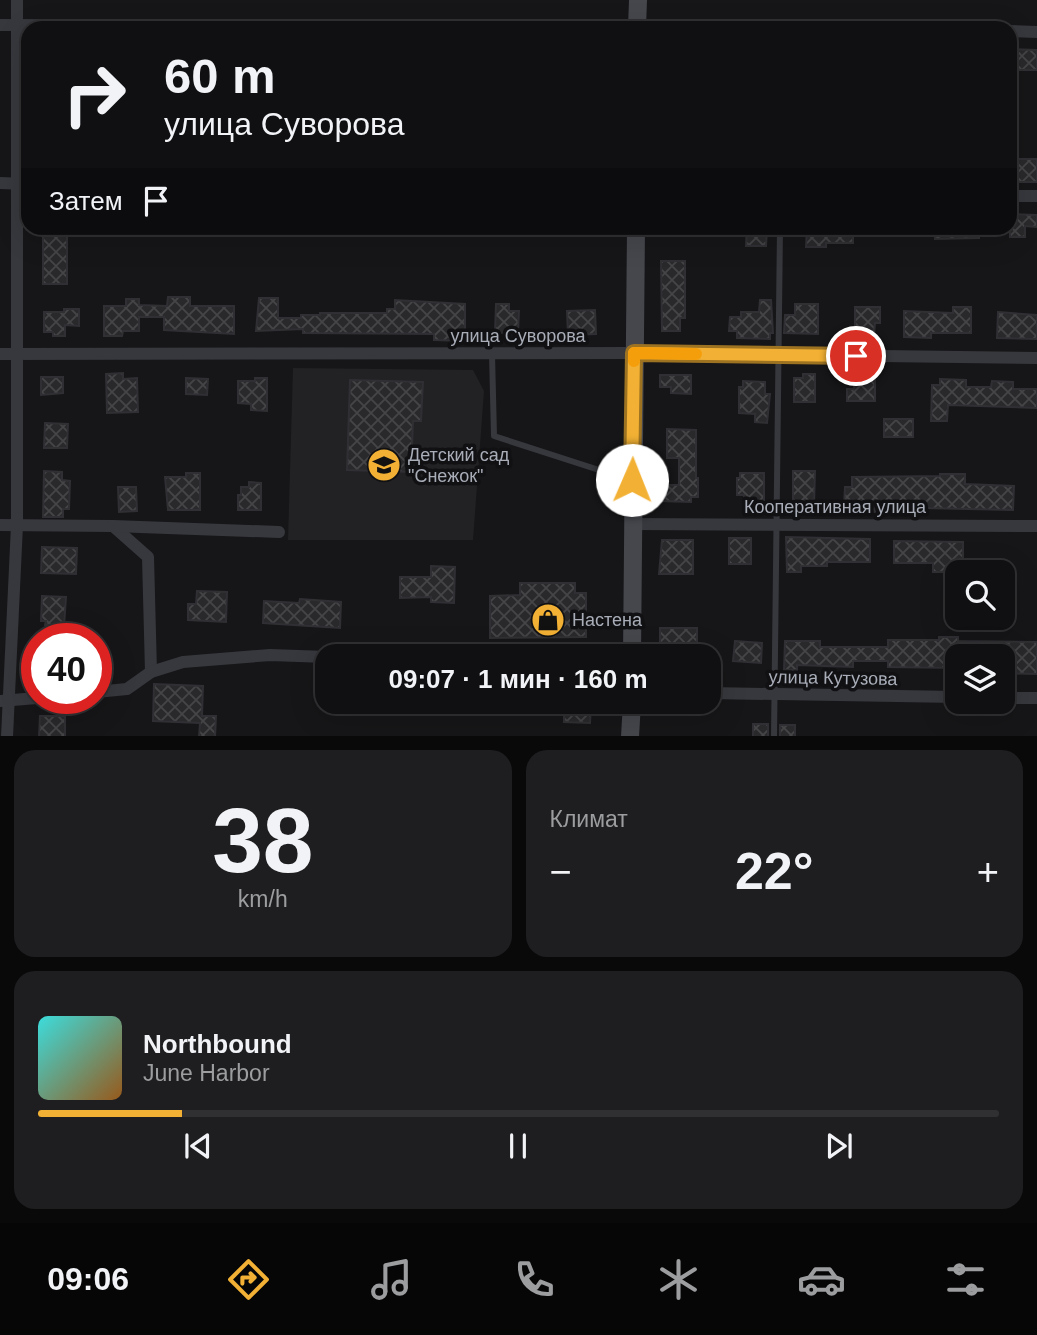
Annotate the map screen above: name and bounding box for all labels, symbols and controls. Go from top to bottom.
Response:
icon: right [49,49,140,140]
text: 60 m [164,49,276,103]
text: улица Суворова [164,106,404,142]
icon: arrive [137,182,175,220]
text: Затем [49,186,123,216]
street label: улица Суворова [450,326,587,346]
pin [826,326,886,386]
icon: arrive [837,337,875,375]
position arrow [595,443,669,517]
place label: Детский сад "Снежок" [408,445,510,486]
school or university icon: Детский сад "Снежок" [365,446,403,484]
street label: Кооперативная улица [744,497,927,517]
map controls [945,560,1015,714]
button: search [945,560,1015,630]
shop icon: Настена [529,601,567,639]
place label: Настена [572,610,643,630]
speed limit sign: 40 [21,623,112,714]
button: layers [945,644,1015,714]
text: 09:07 · 1 мин · 160 m [388,664,648,694]
street label: улица Кутузова [768,667,899,689]
text: 38 [212,790,313,891]
text: Климат [550,806,628,832]
text: 22° [735,842,814,900]
text: − [550,851,572,893]
text: + [977,851,999,893]
text: km/h [238,886,288,912]
text: Northbound [143,1029,292,1059]
text: June Harbor [143,1060,270,1086]
icon: previous [179,1127,217,1165]
icon: pause [499,1127,537,1165]
icon: next [820,1127,858,1165]
icon: directions [224,1255,273,1304]
icon: music [367,1255,416,1304]
icon: phone [510,1255,559,1304]
icon: climate [654,1255,703,1304]
icon: car [797,1255,846,1304]
icon: filters [941,1255,990,1304]
text: 09:06 [47,1261,129,1297]

